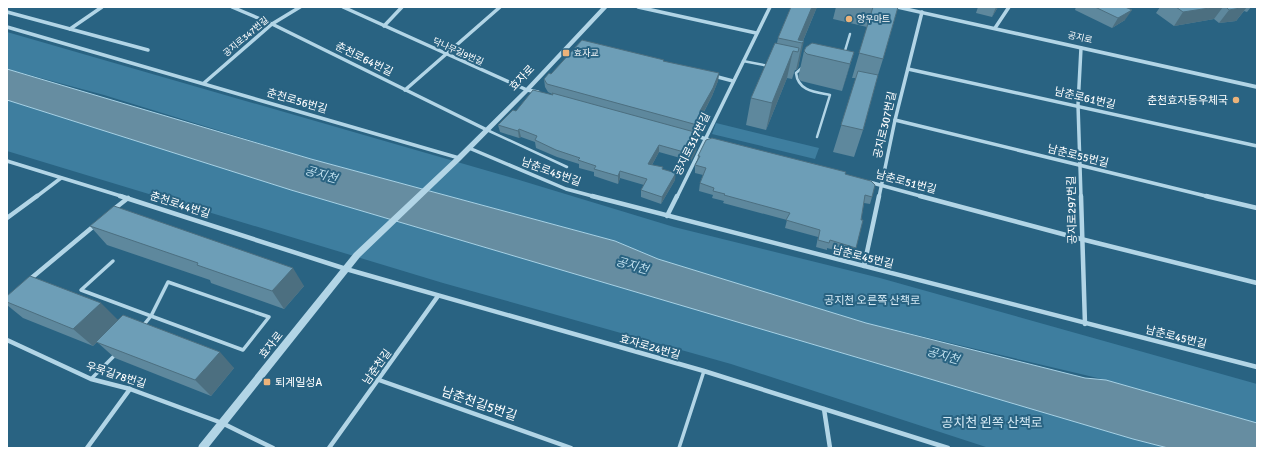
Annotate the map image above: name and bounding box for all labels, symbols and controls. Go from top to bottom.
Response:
marker: 양우마트 [844,14,854,24]
place label: 양우마트 [857,14,890,25]
street label: 공지로347번길 [221,15,271,59]
street label: 공지로 [1067,30,1093,46]
street label: 닥나무길9번길 [431,36,485,68]
street label: 춘천로64번길 [333,39,395,79]
marker: 효자교 [561,48,571,58]
place label: 효자교 [574,48,599,59]
street label: 효자로 [507,63,537,93]
street label: 남춘로61번길 [1053,85,1117,111]
street label: 춘천로56번길 [265,86,329,116]
street label: 공지로307번길 [871,90,899,160]
place label: 춘천효자동우체국 [1147,94,1228,107]
marker: 춘천효자동우체국 [1231,95,1241,105]
street label: 공지로317번길 [671,110,713,178]
street label: 남춘로55번길 [1046,142,1110,170]
street label: 남춘로45번길 [519,155,583,189]
water label: 공지천 [303,163,341,187]
street label: 남춘로51번길 [874,168,938,196]
street label: 공지로297번길 [1065,176,1079,244]
street label: 춘천로44번길 [148,189,212,221]
street label: 남춘로45번길 [831,243,895,271]
water label: 공지천 [614,254,652,278]
park label: 공지천 오른쪽 산책로 [824,294,920,307]
street label: 남춘로45번길 [1144,323,1208,351]
street label: 효자로 [256,329,286,361]
street label: 효자로24번길 [618,332,682,362]
water label: 공지천 [925,344,963,368]
street label: 남춘천길 [360,347,394,387]
street label: 우묵길78번길 [84,359,148,391]
place label: 퇴계일성A [275,376,322,389]
marker: 퇴계일성A [262,377,272,387]
street label: 남춘천길5번길 [439,384,519,424]
park label: 공치천 왼쪽 산책로 [941,415,1043,431]

